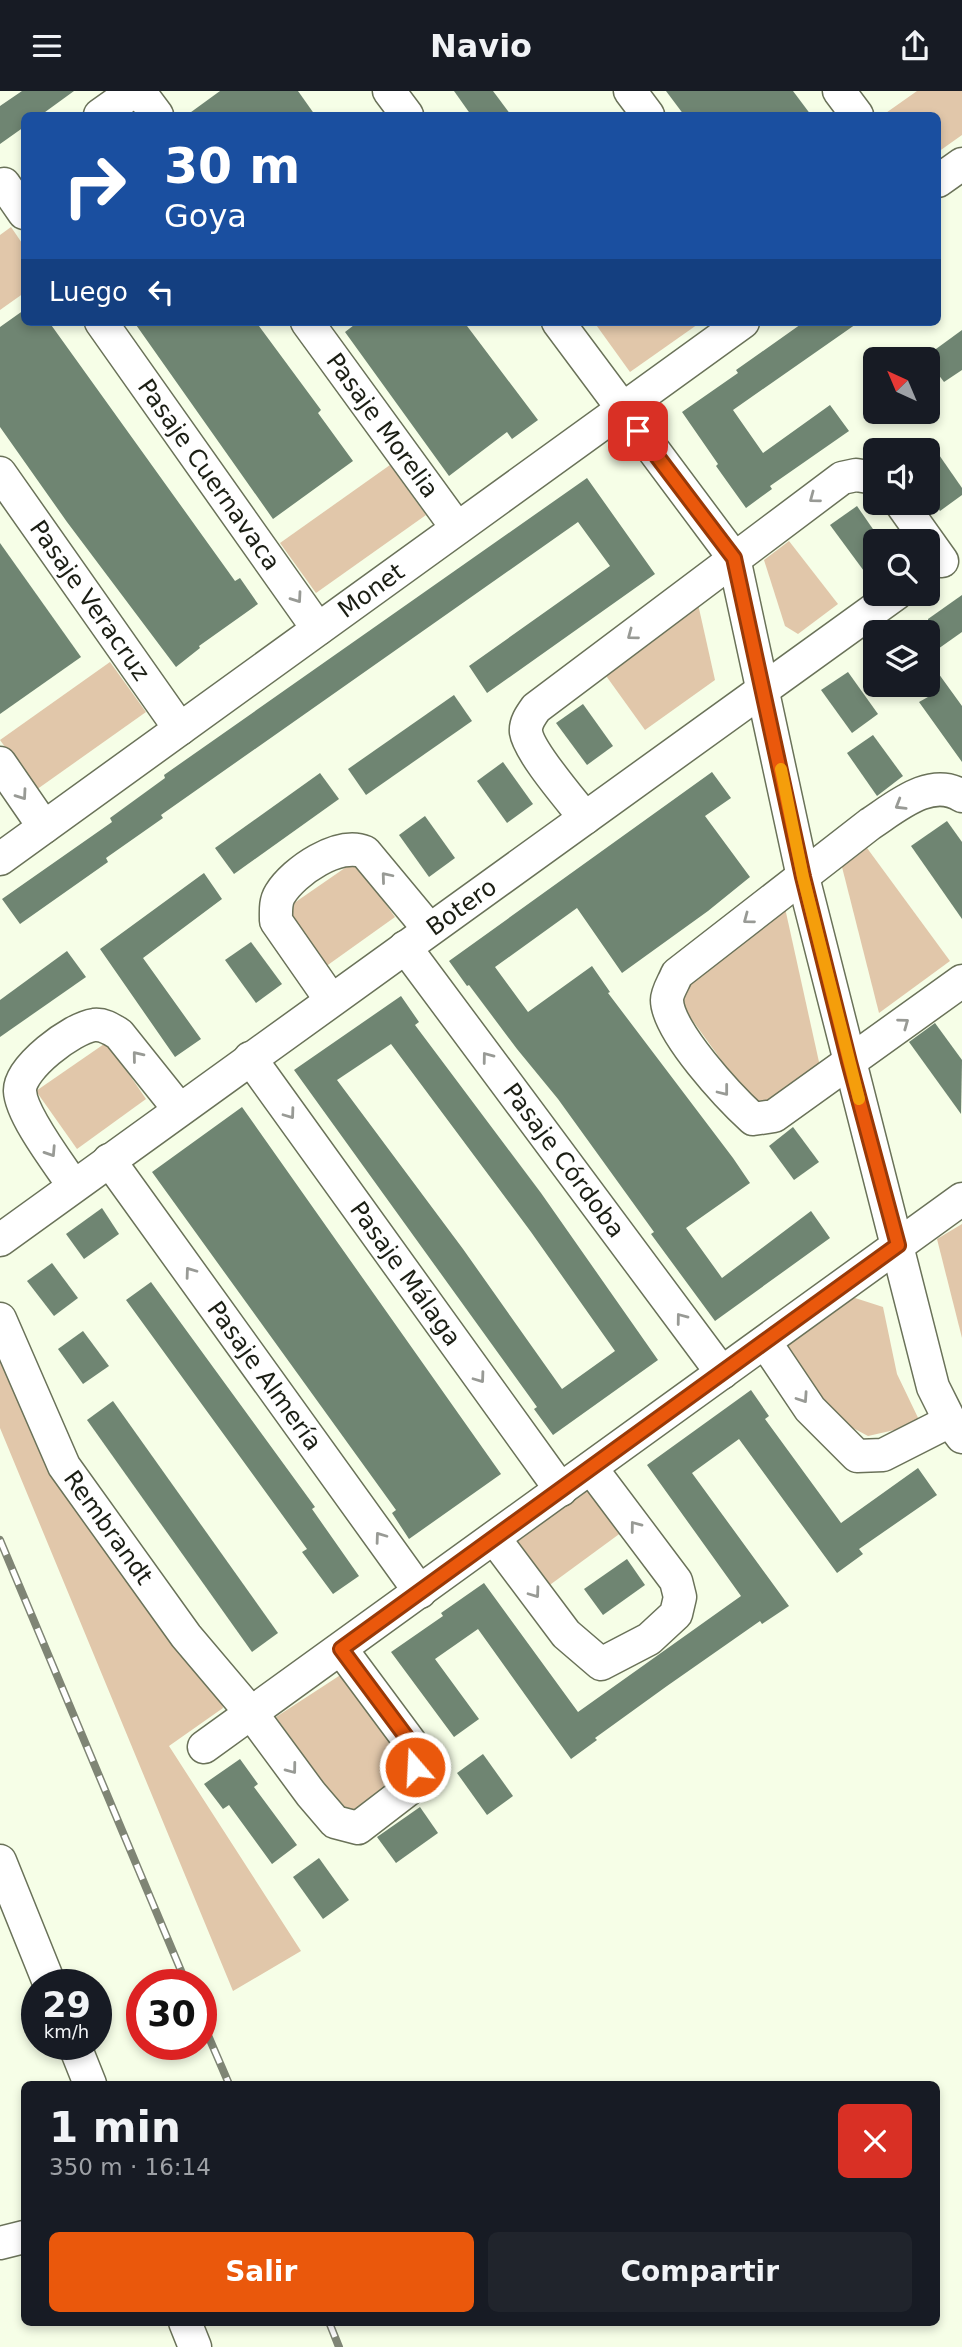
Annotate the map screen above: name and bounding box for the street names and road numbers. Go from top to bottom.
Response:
street label: Pasaje Morelia [320,348,444,503]
street label: Pasaje Cuernavaca [132,374,286,576]
street label: Pasaje Veracruz [24,515,156,686]
street label: Monet [333,557,410,624]
street label: Botero [421,873,502,942]
street label: Pasaje Córdoba [497,1078,630,1243]
street label: Pasaje Málaga [344,1196,467,1352]
street label: Pasaje Almería [201,1296,327,1456]
street label: Rembrandt [58,1465,158,1590]

